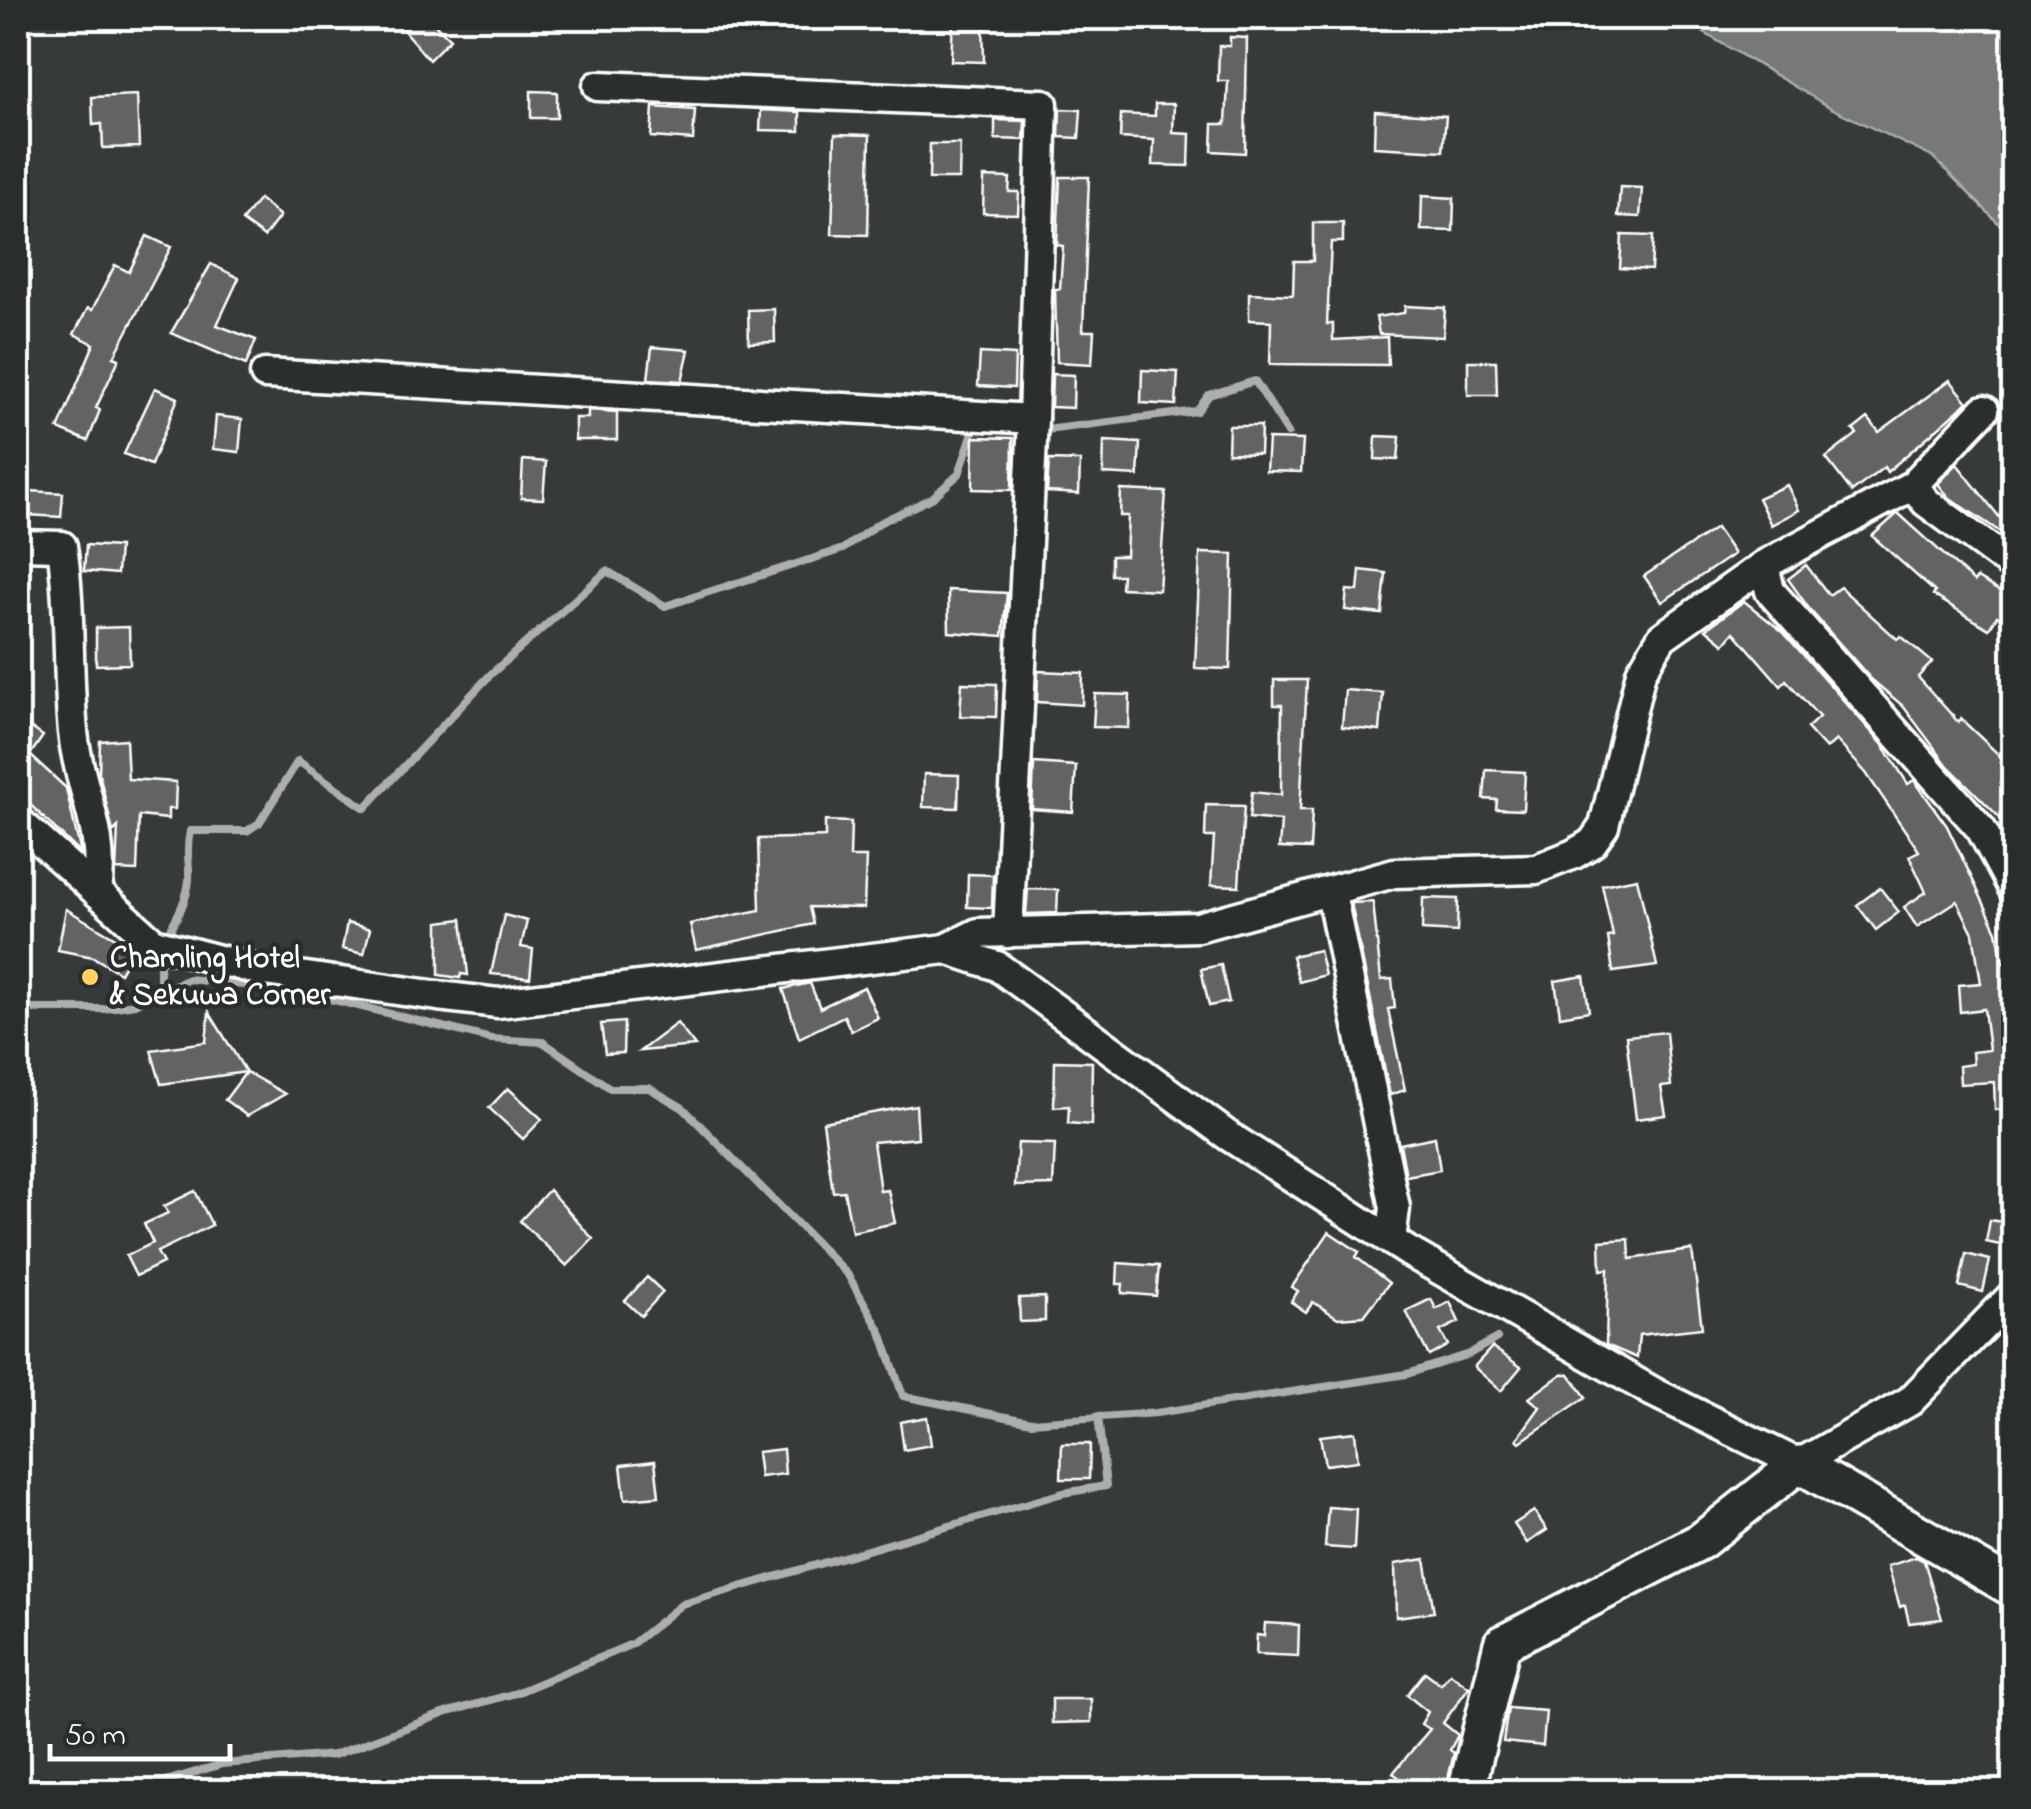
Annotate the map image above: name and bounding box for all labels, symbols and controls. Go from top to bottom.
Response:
place label: Chamling Hotel & Sekuwa Corner [109,936,331,1020]
marker: Chamling Hotel & Sekuwa Corner [79,966,101,988]
scale bar [50,1699,230,1761]
text: 50 m [65,1715,126,1759]

